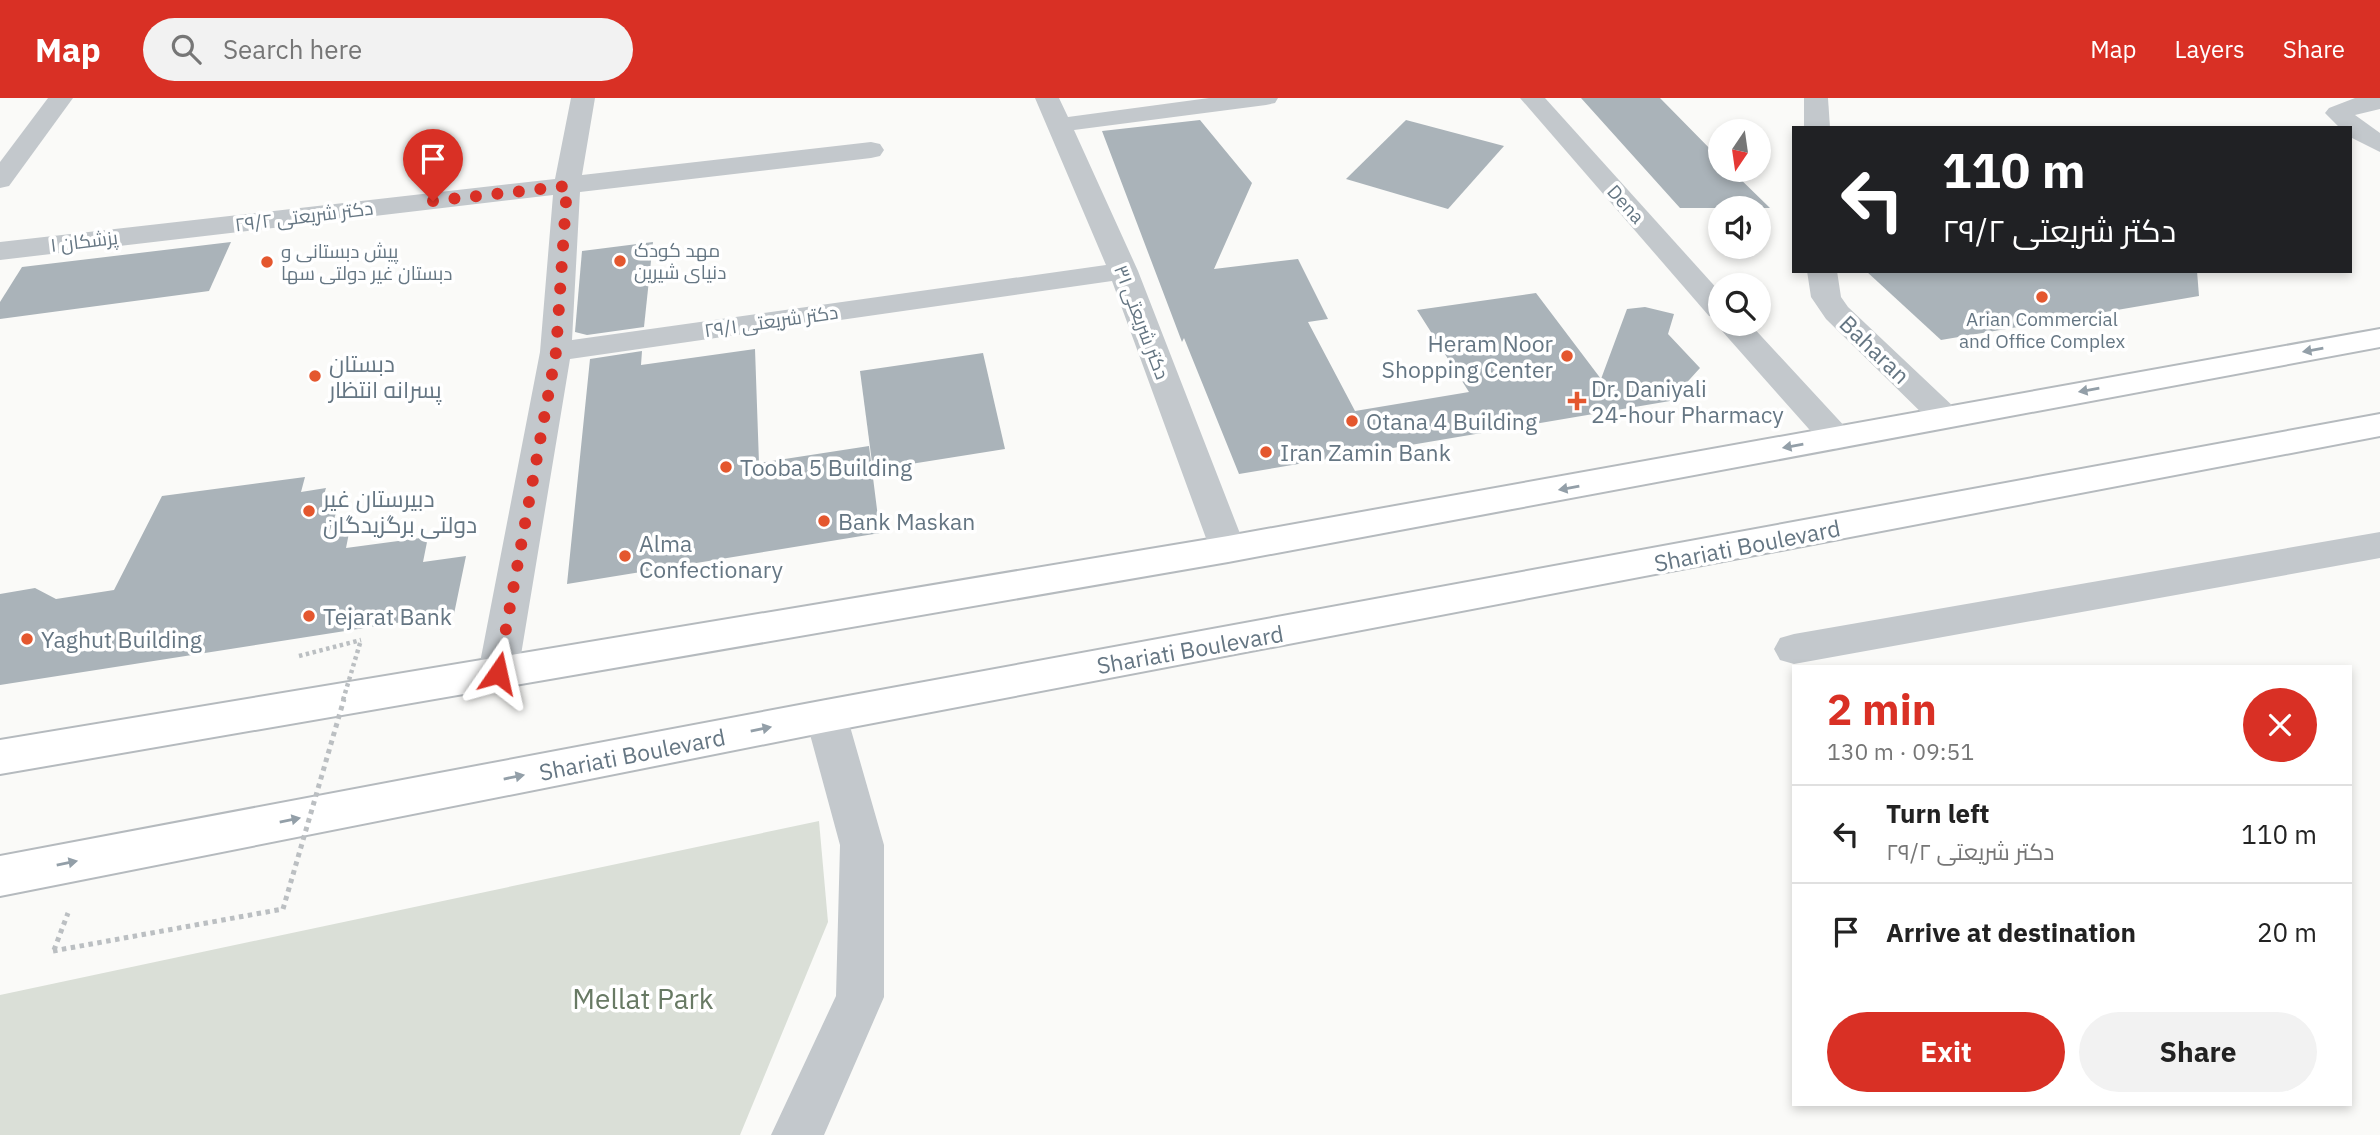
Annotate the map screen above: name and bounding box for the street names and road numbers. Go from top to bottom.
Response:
street label: Dena [1602,180,1650,228]
street label: ۲۹/۲ دکتر شریعتی [234,196,374,236]
street label: ۱ پزشکان [49,225,119,258]
street label: ۳۱ دکتر شریعتی [1109,261,1175,383]
street label: ۲۹/۱ دکتر شریعتی [703,300,839,342]
street label: Baharan [1834,308,1916,390]
street label: Shariati Boulevard [1651,512,1843,578]
street label: Shariati Boulevard [1094,618,1286,680]
street label: Shariati Boulevard [536,721,728,787]

